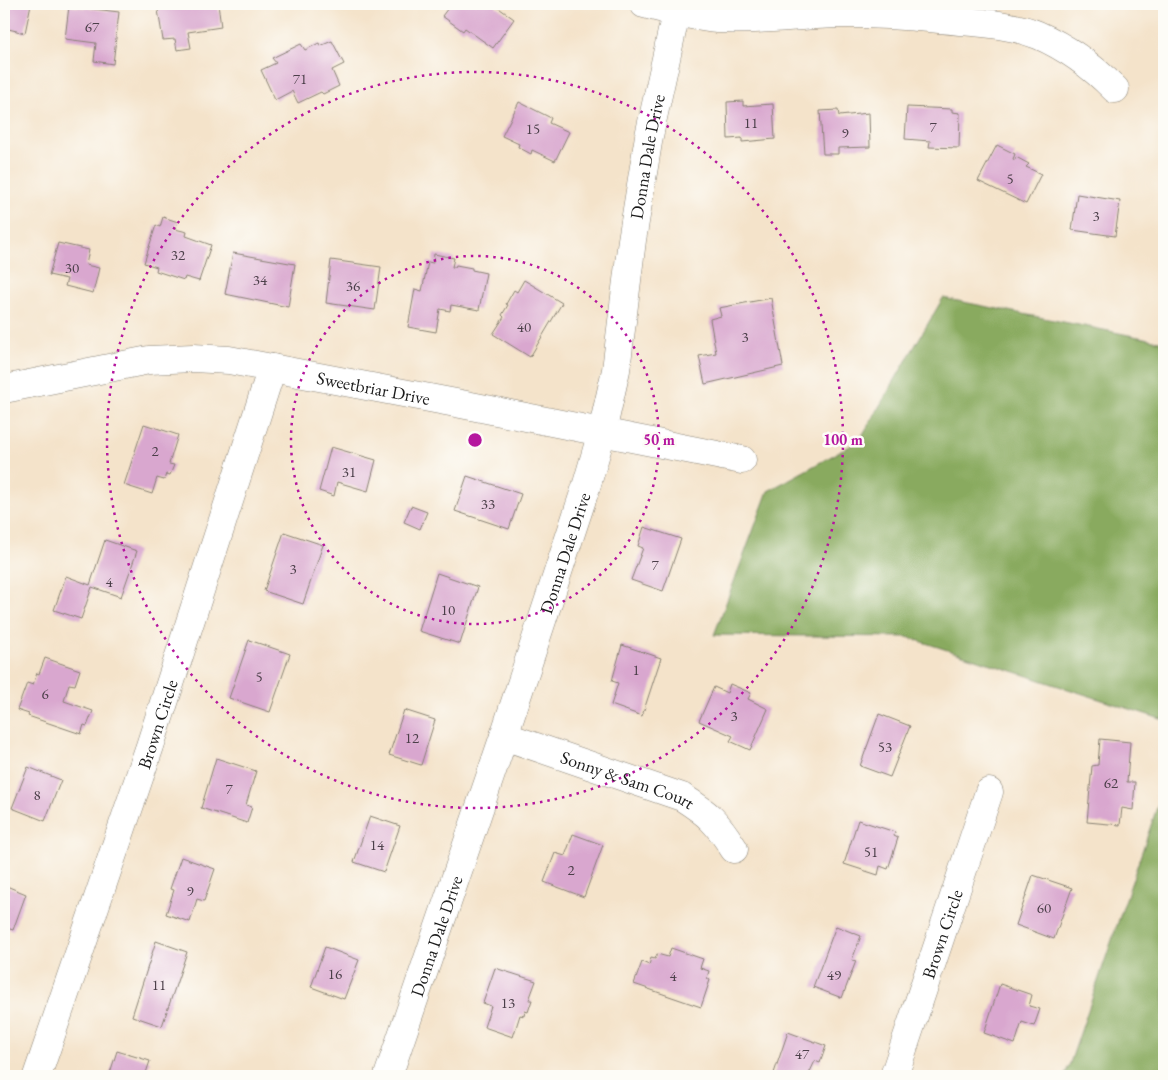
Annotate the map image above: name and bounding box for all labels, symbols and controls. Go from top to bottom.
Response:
house number: 67 [85,17,100,36]
house number: 71 [293,69,307,88]
street label: Donna Dale Drive [624,92,669,221]
house number: 11 [744,113,758,132]
house number: 7 [929,117,937,136]
house number: 15 [526,119,540,138]
house number: 9 [841,123,849,142]
house number: 5 [1006,169,1014,188]
house number: 3 [1092,206,1100,225]
house number: 32 [171,245,186,264]
house number: 30 [65,258,79,277]
house number: 34 [253,270,268,289]
house number: 36 [346,276,360,295]
house number: 40 [517,317,531,336]
house number: 3 [741,327,749,346]
street label: Sweetbriar Drive [315,365,432,409]
text: 50 m [643,430,675,449]
text: 100 m [823,430,863,449]
centre of rings [466,431,484,449]
house number: 2 [151,441,159,460]
house number: 31 [342,462,356,481]
street label: Donna Dale Drive [534,489,595,617]
house number: 33 [481,494,495,513]
house number: 7 [651,555,659,574]
house number: 3 [289,559,297,578]
house number: 4 [105,572,113,591]
house number: 10 [441,600,455,619]
house number: 1 [632,660,640,679]
house number: 5 [255,667,263,686]
street label: Brown Circle [132,676,182,772]
house number: 6 [41,684,49,703]
house number: 3 [730,706,738,725]
house number: 12 [405,728,420,747]
house number: 53 [878,737,892,756]
street label: Sonny & Sam Court [558,745,700,814]
house number: 62 [1104,773,1119,792]
house number: 7 [225,779,233,798]
house number: 8 [33,785,41,804]
house number: 14 [370,835,385,854]
house number: 51 [864,842,878,861]
house number: 2 [567,860,575,879]
street label: Donna Dale Drive [404,872,467,1000]
house number: 9 [186,881,194,900]
street label: Brown Circle [916,886,967,981]
house number: 60 [1037,898,1051,917]
house number: 16 [328,964,342,983]
house number: 49 [827,965,841,984]
house number: 4 [669,966,677,985]
house number: 11 [152,975,166,994]
house number: 13 [501,993,515,1012]
house number: 47 [795,1044,810,1063]

